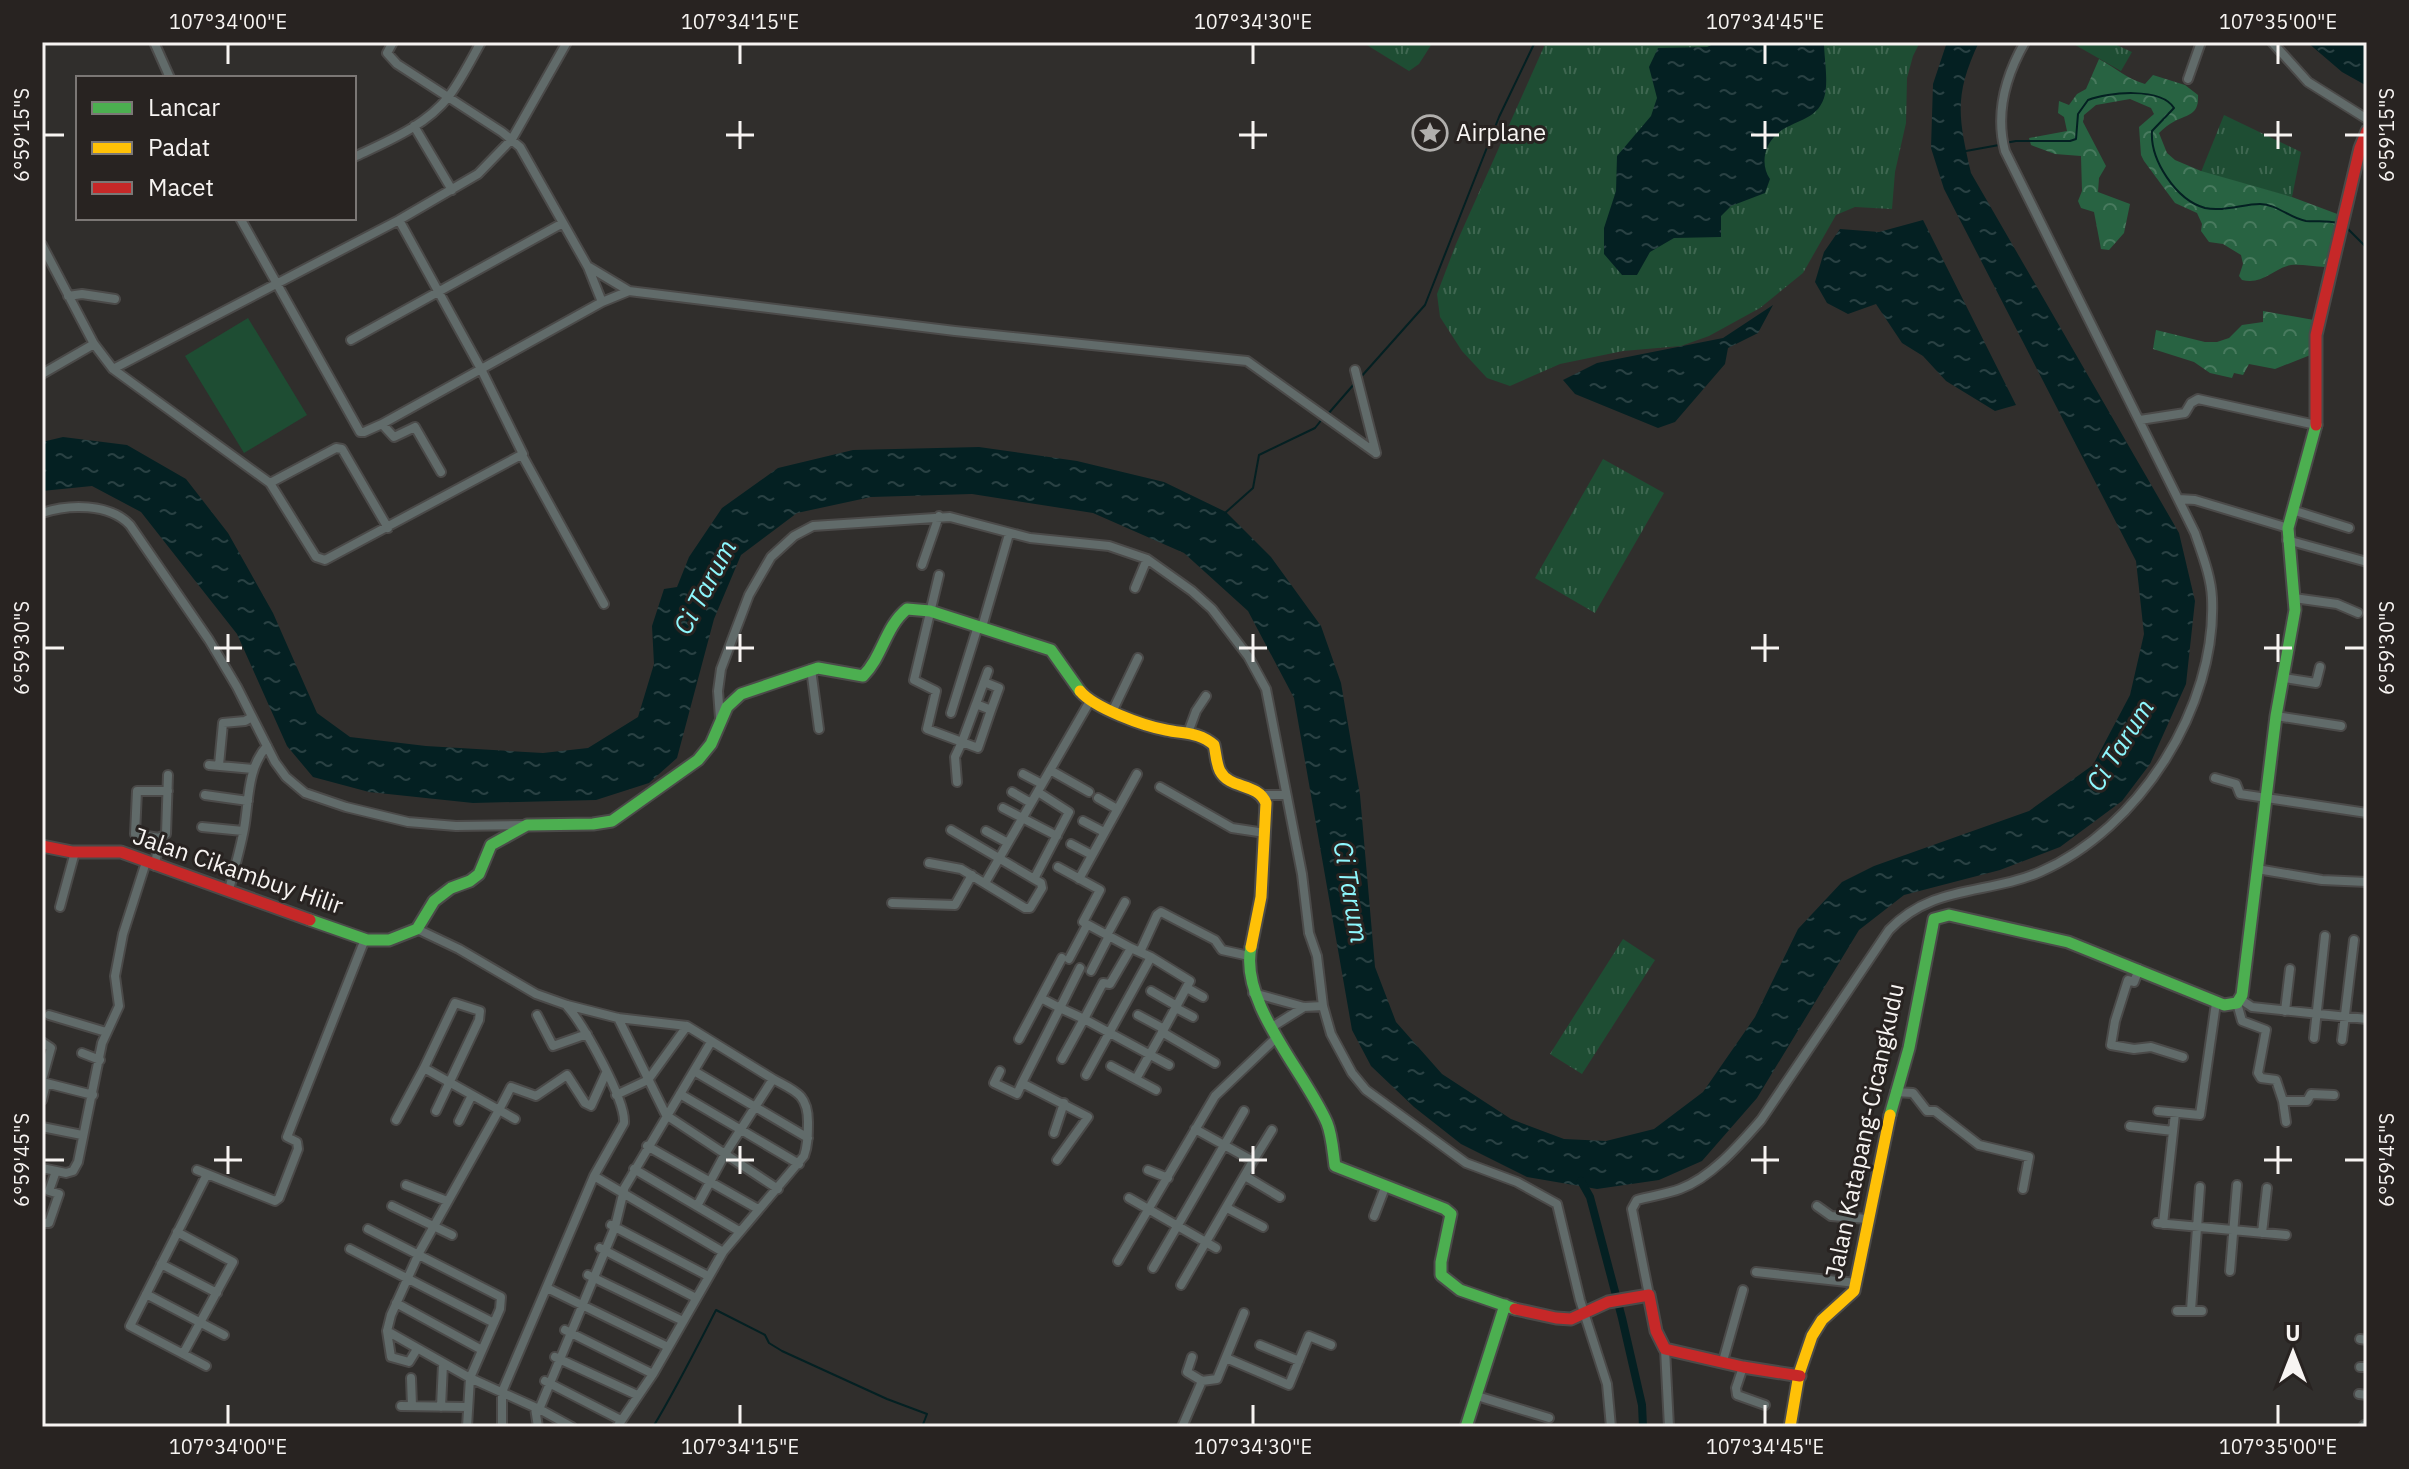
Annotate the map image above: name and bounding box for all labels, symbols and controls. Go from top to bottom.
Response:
text: 107°34'00"E [169,8,287,35]
text: 107°34'15"E [681,8,799,35]
text: 107°34'30"E [1194,8,1312,35]
text: 107°34'45"E [1706,8,1824,35]
text: 107°35'00"E [2219,8,2337,35]
legend [76,76,356,220]
text: 6°59'15"S [8,88,35,182]
text: 6°59'15"S [2373,88,2400,182]
text: Lancar [148,91,220,123]
place icon: Airplane [1411,114,1449,152]
place label: Airplane [1456,116,1546,148]
text: Padat [148,131,210,163]
text: Macet [148,171,214,203]
water label: Ci Tarum [665,533,743,640]
text: 6°59'30"S [8,601,35,695]
text: 6°59'30"S [2373,601,2400,695]
water label: Ci Tarum [2078,692,2161,797]
street label: Jalan Cikambuy Hilir [129,819,348,921]
water label: Ci Tarum [1326,838,1378,945]
street label: Jalan Katapang-Cicangkudu [1817,980,1911,1281]
text: 6°59'45"S [8,1113,35,1207]
text: 6°59'45"S [2373,1113,2400,1207]
north arrow [2253,1313,2333,1393]
text: U [2285,1318,2301,1347]
text: 107°34'00"E [169,1433,287,1460]
text: 107°34'15"E [681,1433,799,1460]
text: 107°34'30"E [1194,1433,1312,1460]
text: 107°34'45"E [1706,1433,1824,1460]
text: 107°35'00"E [2219,1433,2337,1460]

